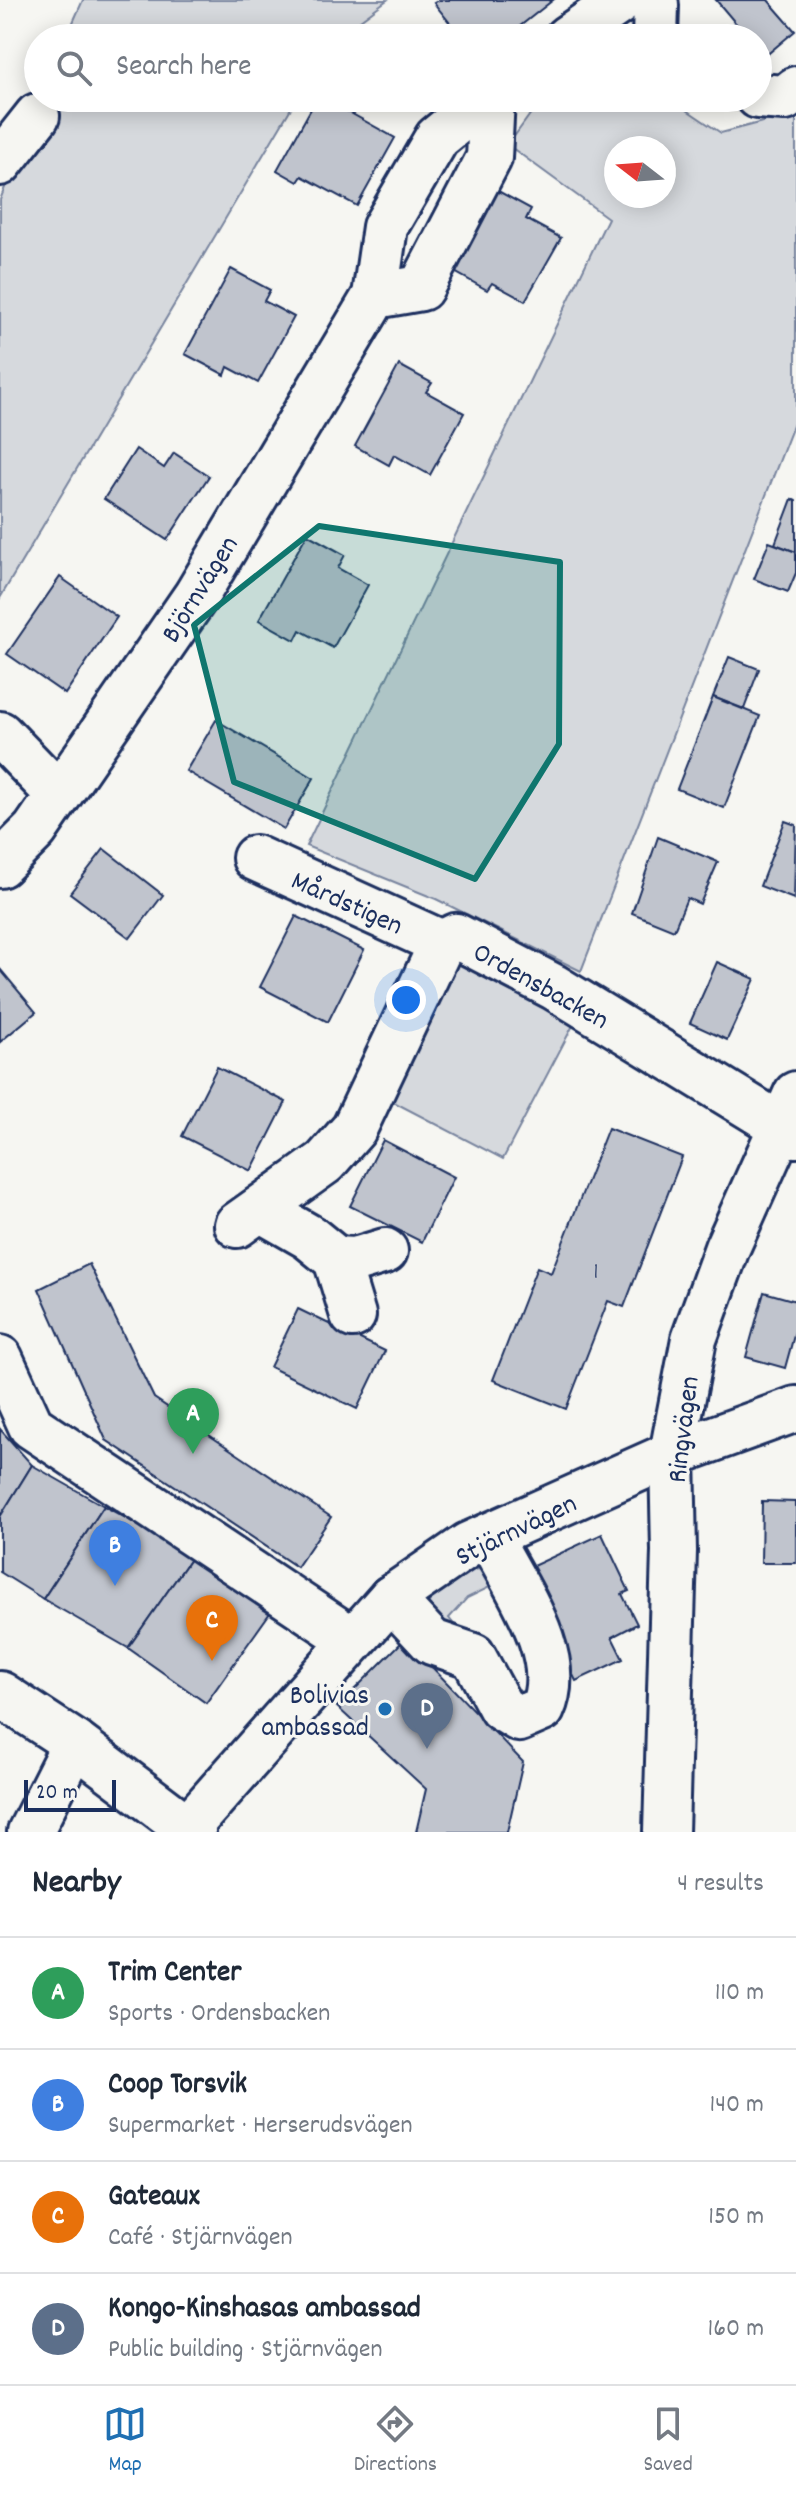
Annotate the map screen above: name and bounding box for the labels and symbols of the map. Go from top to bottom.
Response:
north arrow [604,136,676,208]
street label: Björnvägen [154,529,251,652]
street label: Mårdstigen [284,863,408,948]
street label: Ordensbacken [464,935,615,1042]
your location [386,980,426,1020]
house number: 1 [593,1256,599,1290]
street label: Ringvägen [660,1374,712,1485]
pin: A [167,1388,219,1454]
street label: Stjärnvägen [450,1486,585,1579]
pin: B [89,1520,141,1586]
pin: C [186,1595,238,1661]
place label: Bolivias ambassad [262,1678,369,1750]
pin: D [401,1683,453,1749]
marker: Bolivias ambassad [376,1700,394,1718]
scale bar [24,1776,116,1812]

